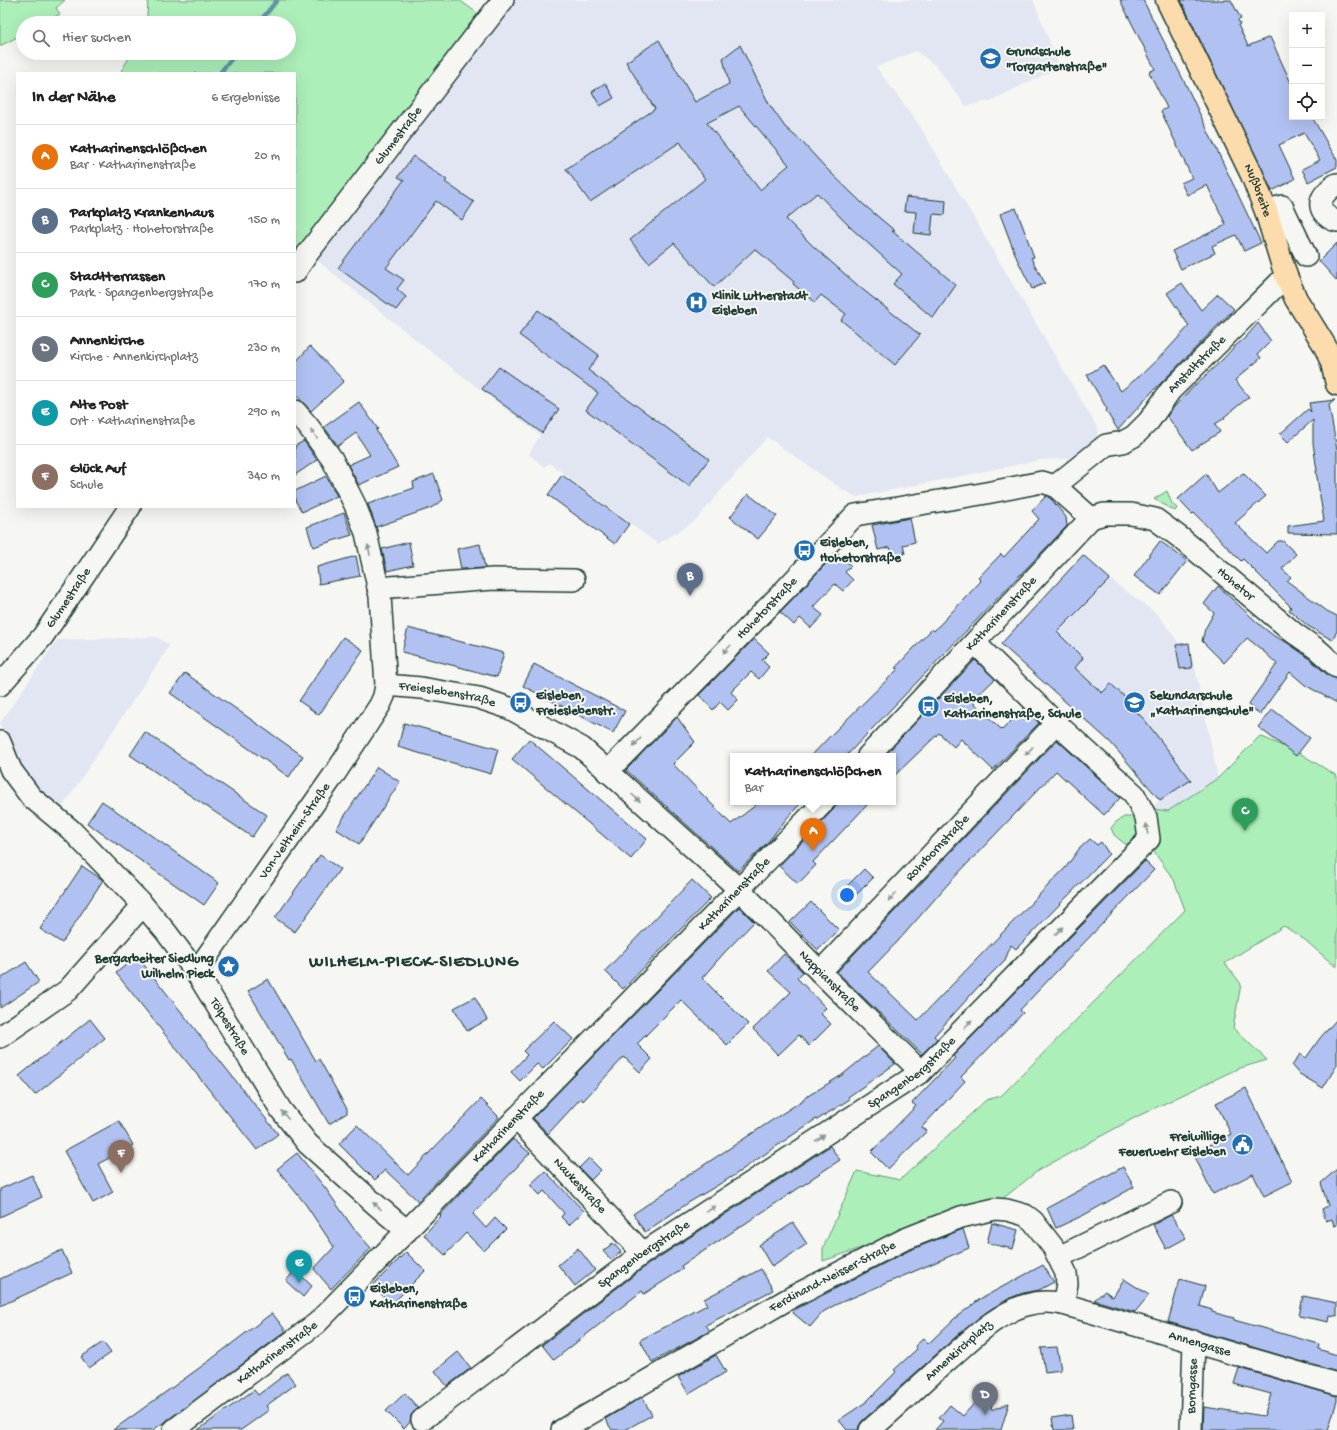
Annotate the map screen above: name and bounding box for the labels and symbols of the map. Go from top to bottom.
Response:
place label: Grundschule "Torgartenstraße" [1006,45,1107,75]
school or university icon: Grundschule "Torgartenstraße" [978,46,1004,72]
street label: Glumestraße [371,103,426,168]
street label: Nußbreite [1240,162,1275,219]
place label: Klinik Lutherstadt Eisleben [711,289,809,319]
hospital icon: Klinik Lutherstadt Eisleben [684,290,710,316]
street label: Anstaltstraße [1165,332,1229,396]
one-way arrow [310,429,318,439]
place label: Eisleben, Hohetorstraße [820,536,902,566]
bus stop icon: Eisleben, Hohetorstraße [791,537,817,563]
one-way arrow [366,544,372,557]
pin: B [677,563,703,596]
street label: Hohetor [1214,564,1259,605]
street label: Glumestraße [43,565,94,631]
street label: Katharinenstraße [963,573,1040,654]
street label: Hohetorstraße [733,574,801,643]
one-way arrow [723,644,732,654]
street label: Freieslebenstraße [397,679,498,711]
place label: Eisleben, Freieslebenstr. [535,689,616,719]
place label: Sekundarschule „Katharinenschule" [1150,689,1254,719]
bus stop icon: Eisleben, Freieslebenstr. [507,690,533,716]
school or university icon: Sekundarschule „Katharinenschule" [1121,690,1147,716]
place label: Eisleben, Katharinenstraße, Schule [943,692,1082,722]
bus stop icon: Eisleben, Katharinenstraße, Schule [916,693,942,719]
one-way arrow [632,737,641,747]
one-way arrow [1024,746,1034,756]
street label: Von-Veltheim-Straße [255,780,334,883]
one-way arrow [631,793,642,802]
pin: C [1232,798,1258,831]
street label: Rohrbornstraße [903,811,973,884]
pin: A [800,818,826,851]
one-way arrow [1144,823,1151,835]
street label: Katharinenstraße [695,854,774,934]
your location [837,885,857,905]
one-way arrow [887,892,896,902]
one-way arrow [1054,926,1064,936]
street label: Nappianstraße [795,947,864,1015]
place label: Bergarbeiter Siedlung Wilhelm Pieck [94,952,216,982]
place icon: Bergarbeiter Siedlung Wilhelm Pieck [216,953,242,979]
district label: WILHELM-PIECK-SIEDLUNG [308,953,519,973]
street label: Tölpestraße [206,994,253,1058]
one-way arrow [963,1019,973,1029]
street label: Spangenbergstraße [865,1033,959,1112]
street label: Katharinenstraße [469,1086,548,1166]
one-way arrow [281,1109,289,1120]
place label: Freiwillige Feuerwehr Eisleben [1118,1130,1227,1160]
public building icon: Freiwillige Feuerwehr Eisleben [1229,1131,1255,1157]
one-way arrow [814,1135,826,1142]
pin: F [108,1140,134,1173]
street label: Naukestraße [550,1155,610,1217]
one-way arrow [372,1202,382,1211]
one-way arrow [706,1205,716,1213]
street label: Spangenbergstraße [595,1217,693,1292]
street label: Ferdinand-Neisser-Straße [766,1237,899,1316]
pin: E [286,1250,312,1283]
place label: Eisleben, Katharinenstraße [369,1282,468,1312]
bus stop icon: Eisleben, Katharinenstraße [341,1283,367,1309]
street label: Annenkirchplatz [922,1316,997,1384]
street label: Katharinenstraße [234,1317,321,1388]
street label: Annengasse [1167,1328,1233,1360]
street label: Borngasse [1184,1358,1201,1415]
pin: D [972,1382,998,1415]

